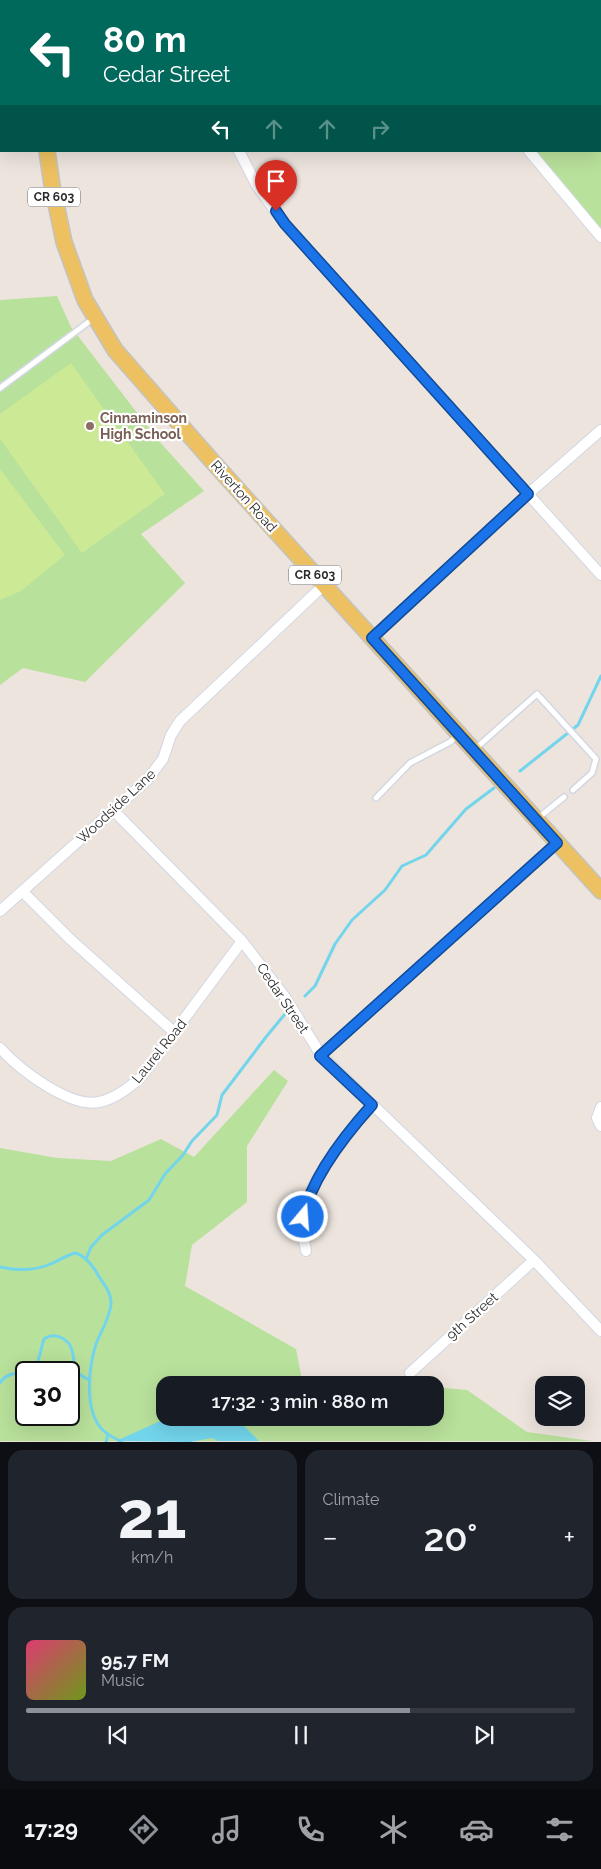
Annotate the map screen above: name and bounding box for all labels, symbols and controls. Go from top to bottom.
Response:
text: 80 m [103,19,187,60]
icon: left [20,20,85,85]
text: Cedar Street [103,61,231,87]
icon: left [207,115,235,143]
icon: ahead [260,115,288,143]
icon: ahead [313,115,341,143]
icon: right [366,115,394,143]
pin [255,160,297,211]
icon: arrive [262,167,290,195]
road number: CR 603 [28,188,80,206]
place label: Cinnaminson High School [100,410,187,442]
marker: Cinnaminson High School [84,420,96,432]
street label: Riverton Road [208,457,280,535]
road number: CR 603 [289,566,341,584]
street label: Woodside Lane [73,766,159,846]
street label: Cedar Street [254,960,312,1036]
street label: Laurel Road [128,1016,190,1086]
position arrow [276,1190,328,1242]
street label: 9th Street [443,1289,501,1343]
speed limit sign: 30 [15,1361,80,1426]
map controls [535,1376,585,1426]
button: layers [535,1376,585,1426]
text: 17:32 · 3 min · 880 m [212,1390,388,1412]
text: 21 [118,1477,187,1553]
text: Climate [323,1490,379,1509]
text: 20° [423,1515,478,1560]
text: − [323,1521,338,1554]
text: + [563,1521,575,1554]
text: km/h [131,1548,173,1567]
text: 95.7 FM [101,1649,169,1671]
text: Music [101,1671,145,1690]
icon: previous [104,1721,132,1749]
icon: pause [287,1721,315,1749]
icon: next [470,1721,498,1749]
icon: directions [126,1812,161,1847]
icon: music [209,1812,244,1847]
icon: phone [293,1812,328,1847]
icon: climate [376,1812,411,1847]
icon: car [459,1812,494,1847]
icon: filters [542,1812,577,1847]
text: 17:29 [24,1816,78,1842]

